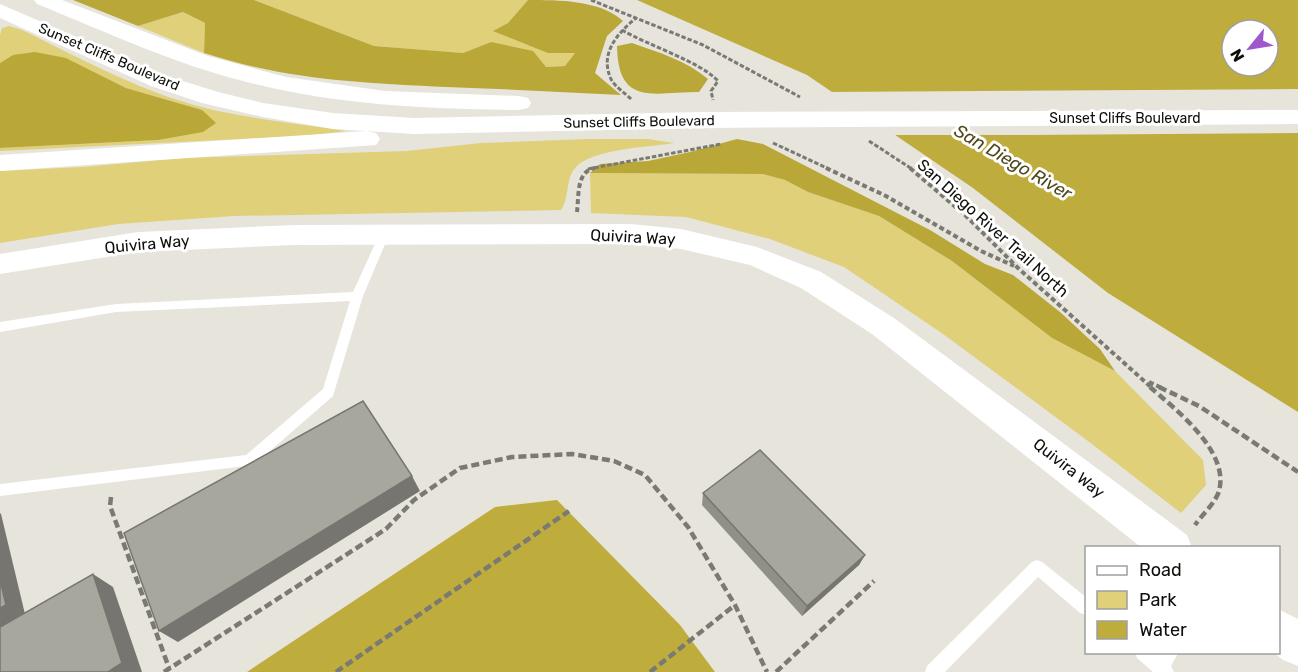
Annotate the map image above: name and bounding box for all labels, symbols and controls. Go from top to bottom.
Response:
north arrow [1220,18,1280,78]
street label: Sunset Cliffs Boulevard [36,20,182,94]
text: N [1226,46,1249,65]
street label: Sunset Cliffs Boulevard [1049,110,1201,127]
street label: Sunset Cliffs Boulevard [563,112,715,132]
water label: San Diego River [950,119,1077,205]
street label: San Diego River Trail North [914,155,1072,301]
street label: Quivira Way [590,225,676,249]
street label: Quivira Way [104,231,191,257]
street label: Quivira Way [1029,434,1109,502]
legend [1085,546,1280,654]
text: Road [1139,559,1182,581]
text: Park [1139,589,1177,611]
text: Water [1139,619,1187,641]

